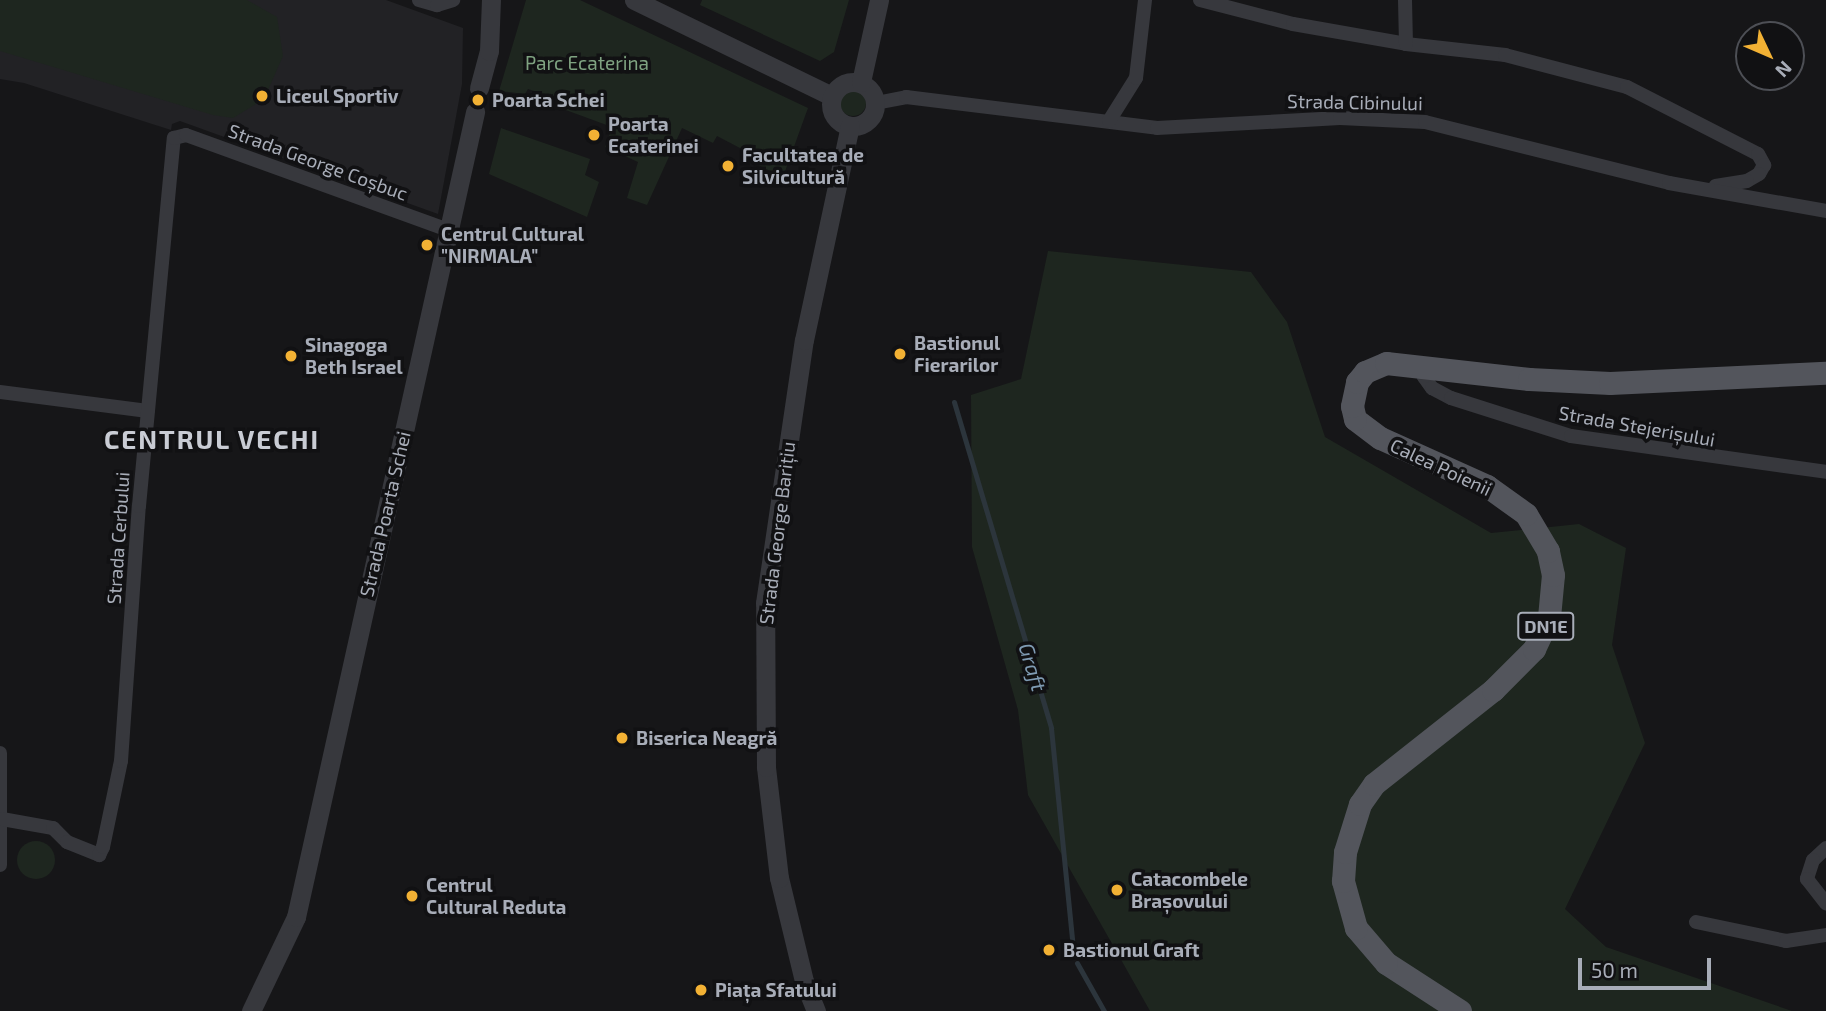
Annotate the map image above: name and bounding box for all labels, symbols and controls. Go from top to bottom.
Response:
north arrow [1735,21,1805,91]
park label: Parc Ecaterina [525,52,649,74]
text: N [1771,57,1797,82]
place label: Liceul Sportiv [276,85,399,107]
marker: Liceul Sportiv [254,88,270,104]
place label: Poarta Schei [492,89,605,111]
street label: Strada Cibinului [1287,89,1423,115]
marker: Poarta Schei [470,92,486,108]
place label: Poarta Ecaterinei [608,113,699,157]
street label: Strada George Coșbuc [225,119,411,205]
marker: Poarta Ecaterinei [586,127,602,143]
place label: Facultatea de Silvicultură [742,144,864,188]
marker: Facultatea de Silvicultură [720,158,736,174]
place label: Centrul Cultural "NIRMALA" [441,223,584,267]
marker: Centrul Cultural "NIRMALA" [419,237,435,253]
place label: Bastionul Fierarilor [914,332,1000,376]
place label: Sinagoga Beth Israel [305,334,403,378]
marker: Bastionul Fierarilor [892,346,908,362]
marker: Sinagoga Beth Israel [283,348,299,364]
street label: Strada Stejerișului [1557,401,1717,451]
district label: CENTRUL VECHI [105,423,319,455]
street label: Strada Poarta Schei [355,429,415,599]
street label: Calea Poienii [1387,434,1495,500]
street label: Strada George Barițiu [754,440,800,626]
street label: Strada Cerbului [102,471,134,605]
road number: DN1E [1516,612,1576,640]
water label: Graft [1014,640,1052,694]
place label: Biserica Neagră [636,727,777,749]
marker: Biserica Neagră [614,730,630,746]
place label: Catacombele Brașovului [1131,868,1248,912]
place label: Centrul Cultural Reduta [426,874,567,918]
marker: Catacombele Brașovului [1109,882,1125,898]
marker: Centrul Cultural Reduta [404,888,420,904]
place label: Bastionul Graft [1063,939,1200,961]
marker: Bastionul Graft [1041,942,1057,958]
scale bar [1581,944,1714,988]
text: 50 m [1591,957,1638,982]
place label: Piața Sfatului [715,979,837,1001]
marker: Piața Sfatului [693,982,709,998]

